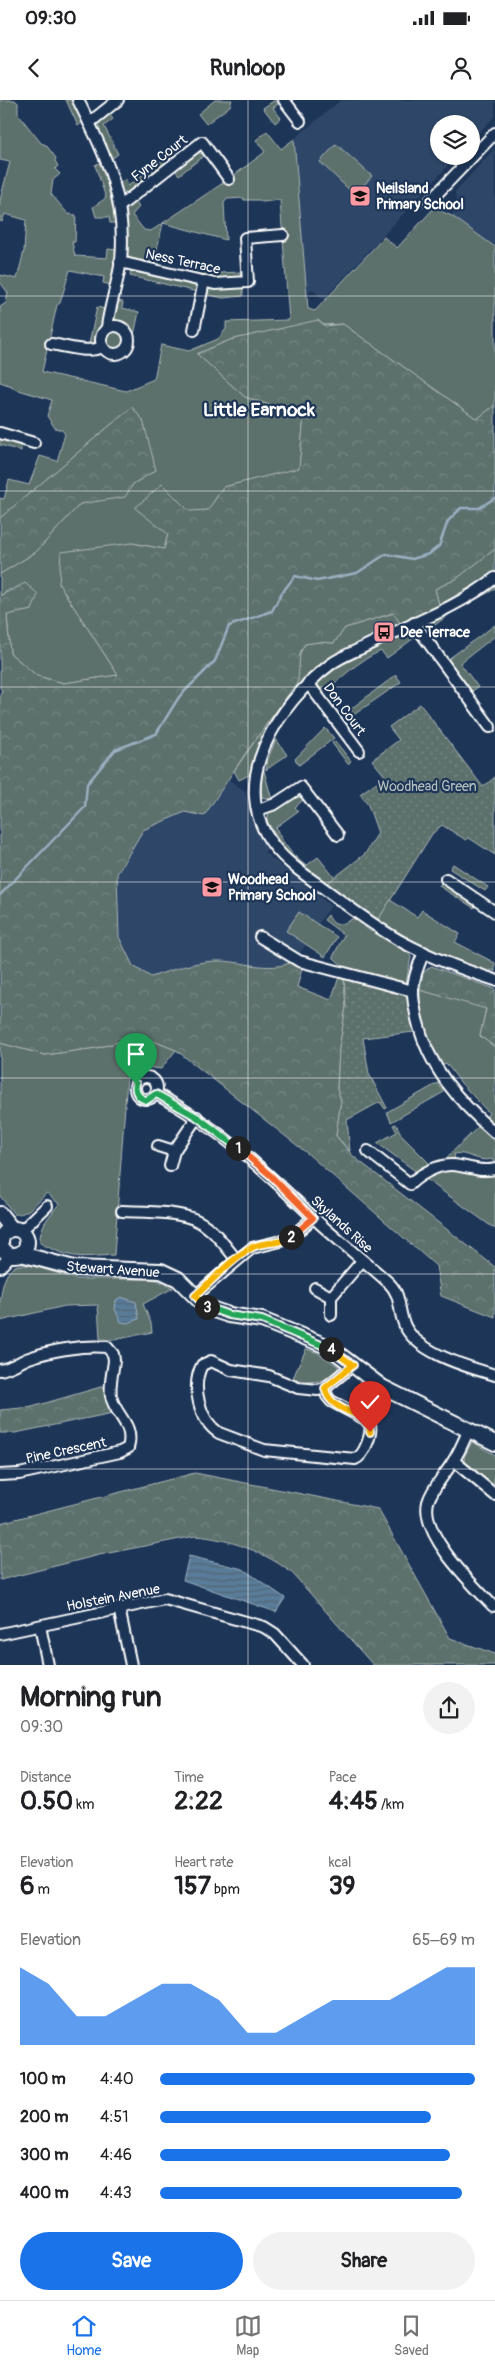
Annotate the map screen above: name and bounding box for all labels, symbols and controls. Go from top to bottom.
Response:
text: 09:30 [25,6,76,30]
icon: back [20,54,48,82]
text: Runloop [210,54,285,82]
icon: person [447,54,475,82]
map controls [430,115,480,165]
button: layers [430,115,480,165]
street label: Fyne Court [128,131,191,185]
place label: Neilsland Primary School [376,180,464,213]
school or university icon: Neilsland Primary School [348,184,372,208]
street label: Ness Terrace [144,245,222,278]
district label: Little Earnock [203,398,316,422]
bus stop icon: Dee Terrace [372,620,396,644]
place label: Dee Terrace [400,624,471,641]
street label: Don Court [320,680,370,739]
park label: Woodhead Green [377,778,477,795]
place label: Woodhead Primary School [228,871,316,904]
school or university icon: Woodhead Primary School [200,875,224,899]
pin [115,1033,157,1084]
icon: arrive [122,1040,150,1068]
pin: 1 [226,1136,250,1160]
text: 1 [236,1140,241,1157]
street label: Skylands Rise [307,1192,376,1257]
pin: 2 [278,1224,304,1250]
text: 2 [288,1229,295,1246]
street label: Stewart Avenue [66,1258,160,1281]
pin: 3 [194,1294,220,1320]
text: 3 [204,1299,211,1316]
pin: 4 [318,1336,344,1362]
text: 4 [327,1341,336,1358]
pin [349,1381,391,1432]
icon: check [356,1388,384,1416]
street label: Pine Crescent [24,1434,108,1467]
street label: Holstein Avenue [65,1580,161,1615]
text: Morning run [20,1680,162,1715]
button: share [423,1682,475,1734]
text: 09:30 [20,1717,63,1737]
text: Distance [20,1769,71,1786]
text: Time [174,1769,204,1786]
text: Pace [329,1769,356,1786]
text: 0.50 [20,1786,73,1817]
text: 2:22 [174,1786,223,1817]
text: 4:45 [329,1786,378,1817]
text: km [73,1796,95,1813]
text: /km [378,1796,404,1813]
text: Elevation [20,1854,73,1871]
text: Heart rate [174,1854,233,1871]
text: kcal [329,1854,351,1871]
text: 6 [20,1871,35,1902]
text: 157 [174,1871,211,1902]
text: 39 [329,1871,355,1902]
text: m [35,1881,50,1898]
text: bpm [211,1881,240,1898]
text: Elevation [20,1930,81,1950]
text: 65–69 m [412,1930,475,1950]
text: 100 m [20,2069,66,2089]
text: 4:40 [100,2069,134,2089]
text: 200 m [20,2107,68,2127]
text: 4:51 [100,2107,128,2127]
text: 300 m [20,2145,68,2165]
text: 4:46 [100,2145,132,2165]
text: 400 m [20,2183,69,2203]
text: 4:43 [100,2183,132,2203]
button: Save [20,2232,243,2290]
button: Share [253,2232,475,2290]
tab: Home [66,2312,101,2359]
tab: Map [234,2312,262,2359]
tab: Saved [394,2312,429,2359]

